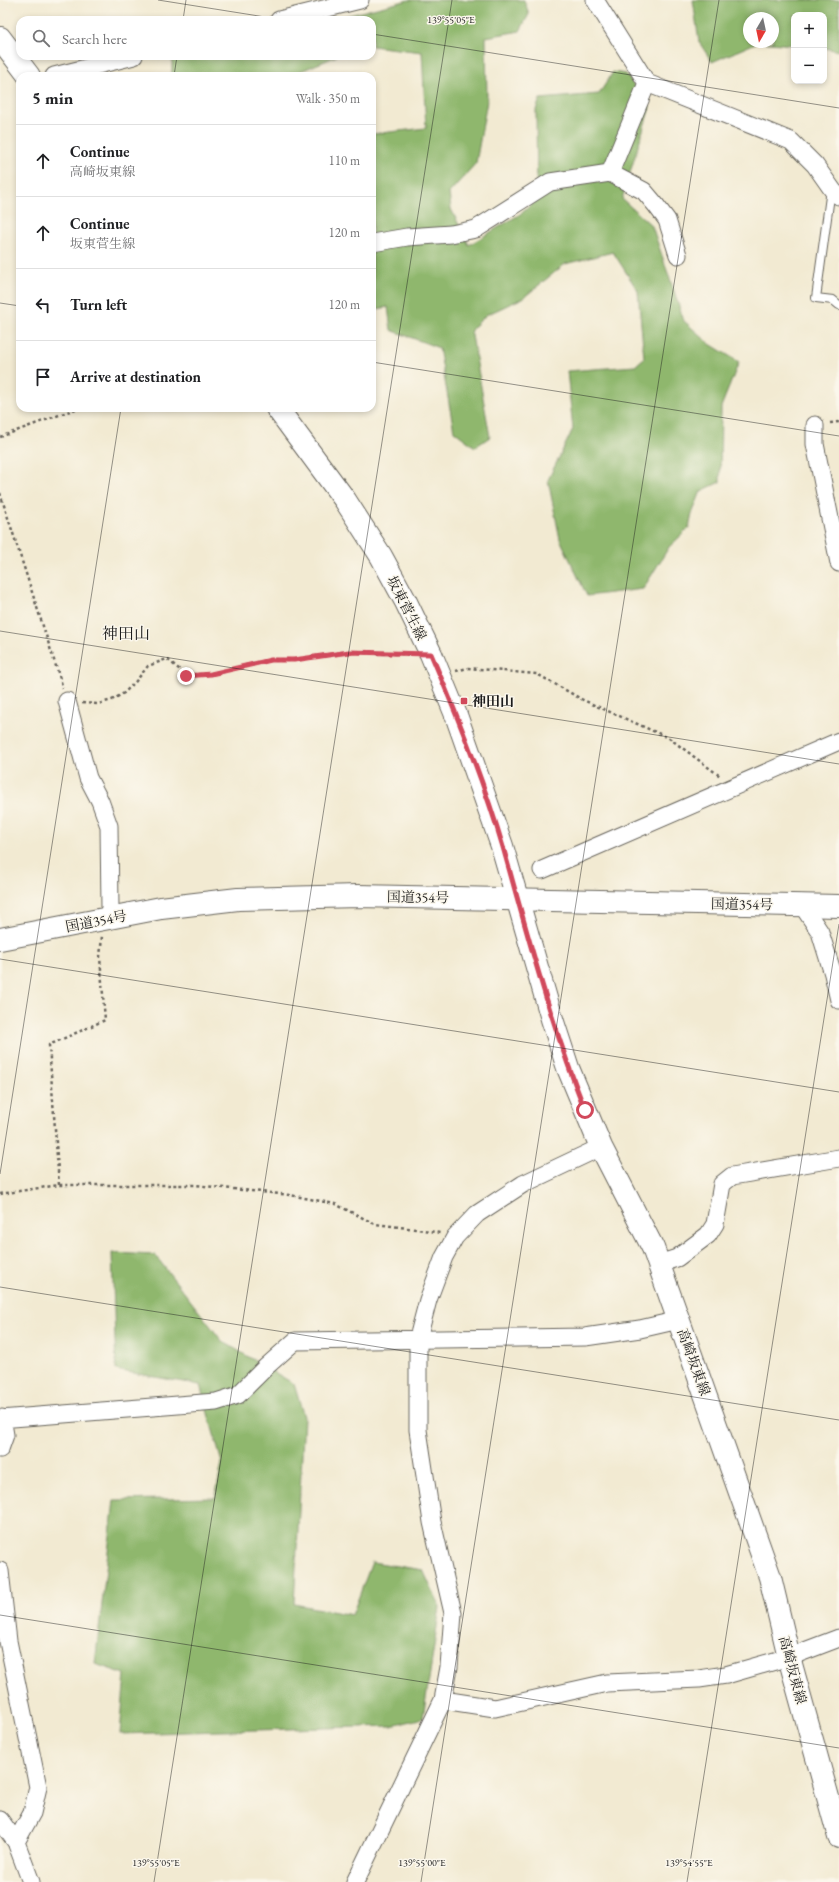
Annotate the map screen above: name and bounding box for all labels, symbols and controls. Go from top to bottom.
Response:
north arrow [743,12,779,48]
map controls [791,12,827,84]
button: + [791,12,827,48]
text: 139°55'05"E [427,13,475,26]
search box [16,16,376,60]
icon: search [30,27,52,49]
text: Search here [62,29,127,48]
button: − [791,48,827,84]
text: 5 min [32,87,73,109]
text: Walk · 350 m [296,90,360,107]
text: Continue [70,142,130,161]
icon: ahead [32,150,54,172]
text: 110 m [329,152,360,169]
text: 高崎坂東線 [70,163,135,180]
text: Continue [70,214,130,233]
icon: ahead [32,222,54,244]
text: 120 m [329,224,360,241]
text: 坂東菅生線 [70,235,135,252]
icon: left [32,294,54,316]
text: Turn left [70,295,127,314]
text: 120 m [329,296,360,313]
icon: arrive [32,366,54,388]
text: Arrive at destination [70,367,201,386]
street label: 坂東菅生線 [383,573,431,643]
district label: 神田山 [102,623,150,644]
route end [177,667,195,685]
place label: 神田山 [472,692,514,710]
marker: 神田山 [459,696,469,706]
street label: 国道354号 [387,887,449,907]
street label: 国道354号 [711,894,773,914]
street label: 国道354号 [64,906,128,936]
route start [576,1101,594,1119]
street label: 高崎坂東線 [674,1326,714,1398]
street label: 高崎坂東線 [775,1634,811,1706]
text: 139°55'05"E [132,1856,180,1869]
text: 139°55'00"E [398,1856,446,1869]
text: 139°54'55"E [665,1856,713,1869]

